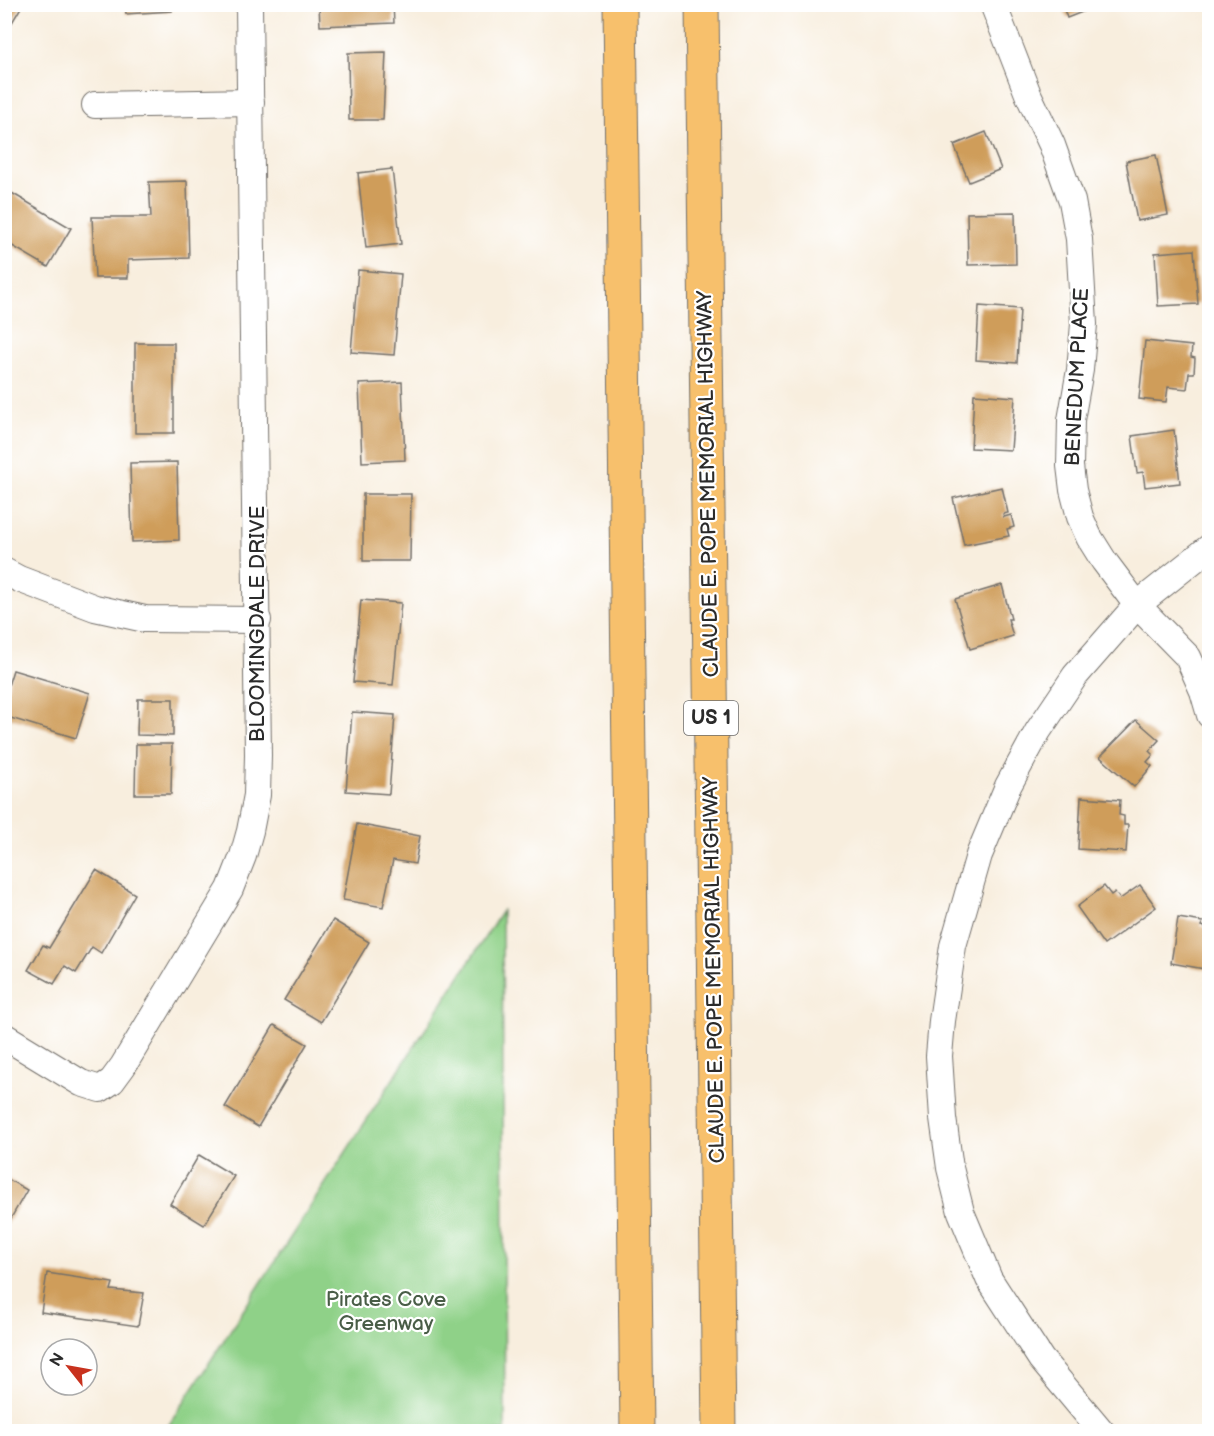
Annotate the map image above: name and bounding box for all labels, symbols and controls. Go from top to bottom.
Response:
street label: BENEDUM PLACE [1060,287,1094,467]
street label: CLAUDE E. POPE MEMORIAL HIGHWAY [692,290,724,678]
street label: BLOOMINGDALE DRIVE [245,506,270,742]
road number: US 1 [684,701,738,735]
street label: CLAUDE E. POPE MEMORIAL HIGHWAY [698,776,730,1164]
park label: Pirates Cove Greenway [326,1287,446,1336]
north arrow [39,1337,99,1397]
text: N [46,1350,69,1370]

